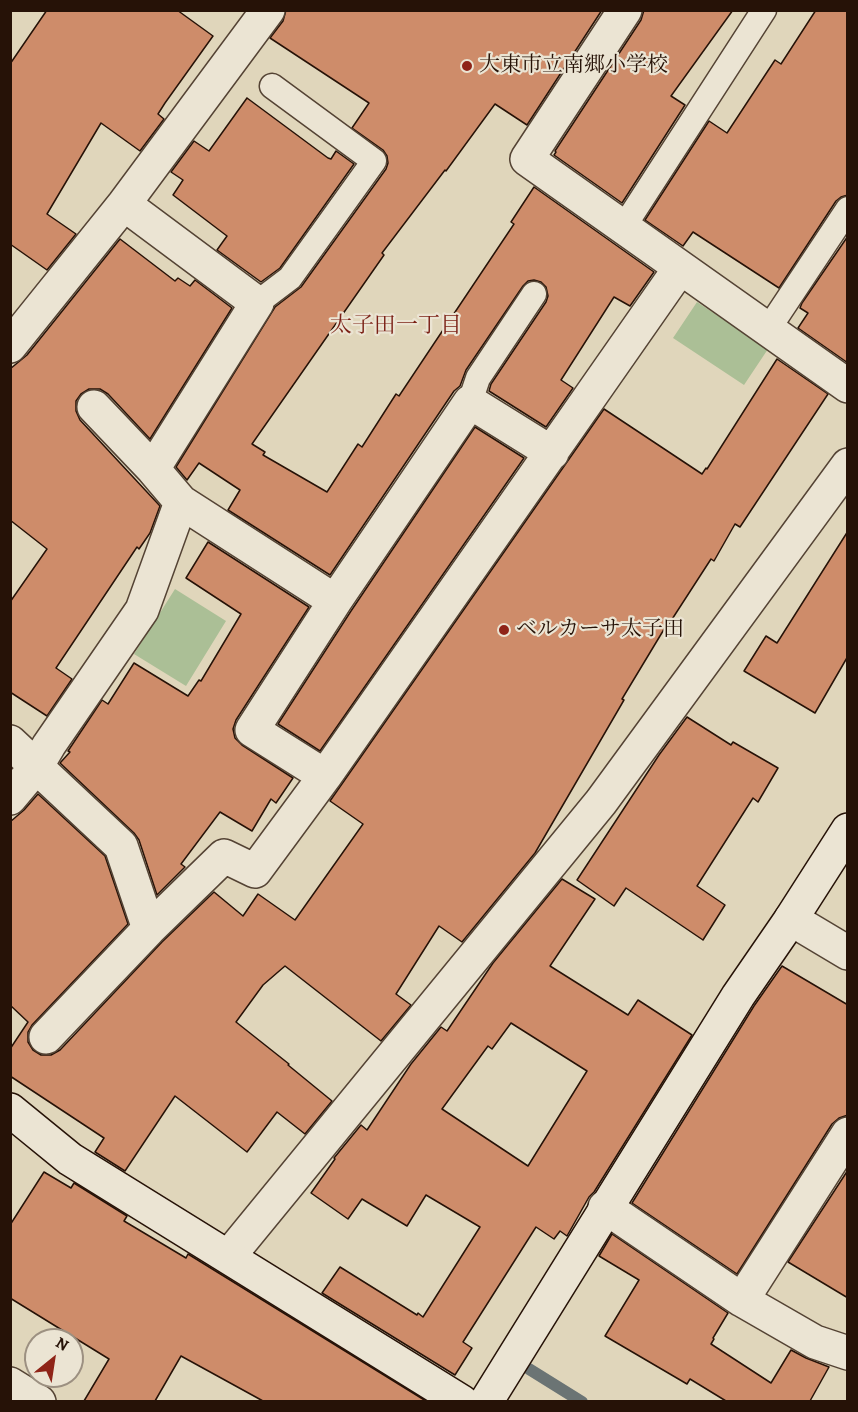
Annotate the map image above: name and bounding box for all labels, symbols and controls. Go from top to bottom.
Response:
place label: 大東市立南郷小学校 [479,53,668,79]
marker: 大東市立南郷小学校 [460,59,474,73]
district label: 太子田一丁目 [330,314,462,340]
place label: ベルカーサ太子田 [516,617,684,643]
marker: ベルカーサ太子田 [497,623,511,637]
north arrow [24,1328,84,1388]
text: N [51,1332,73,1357]

